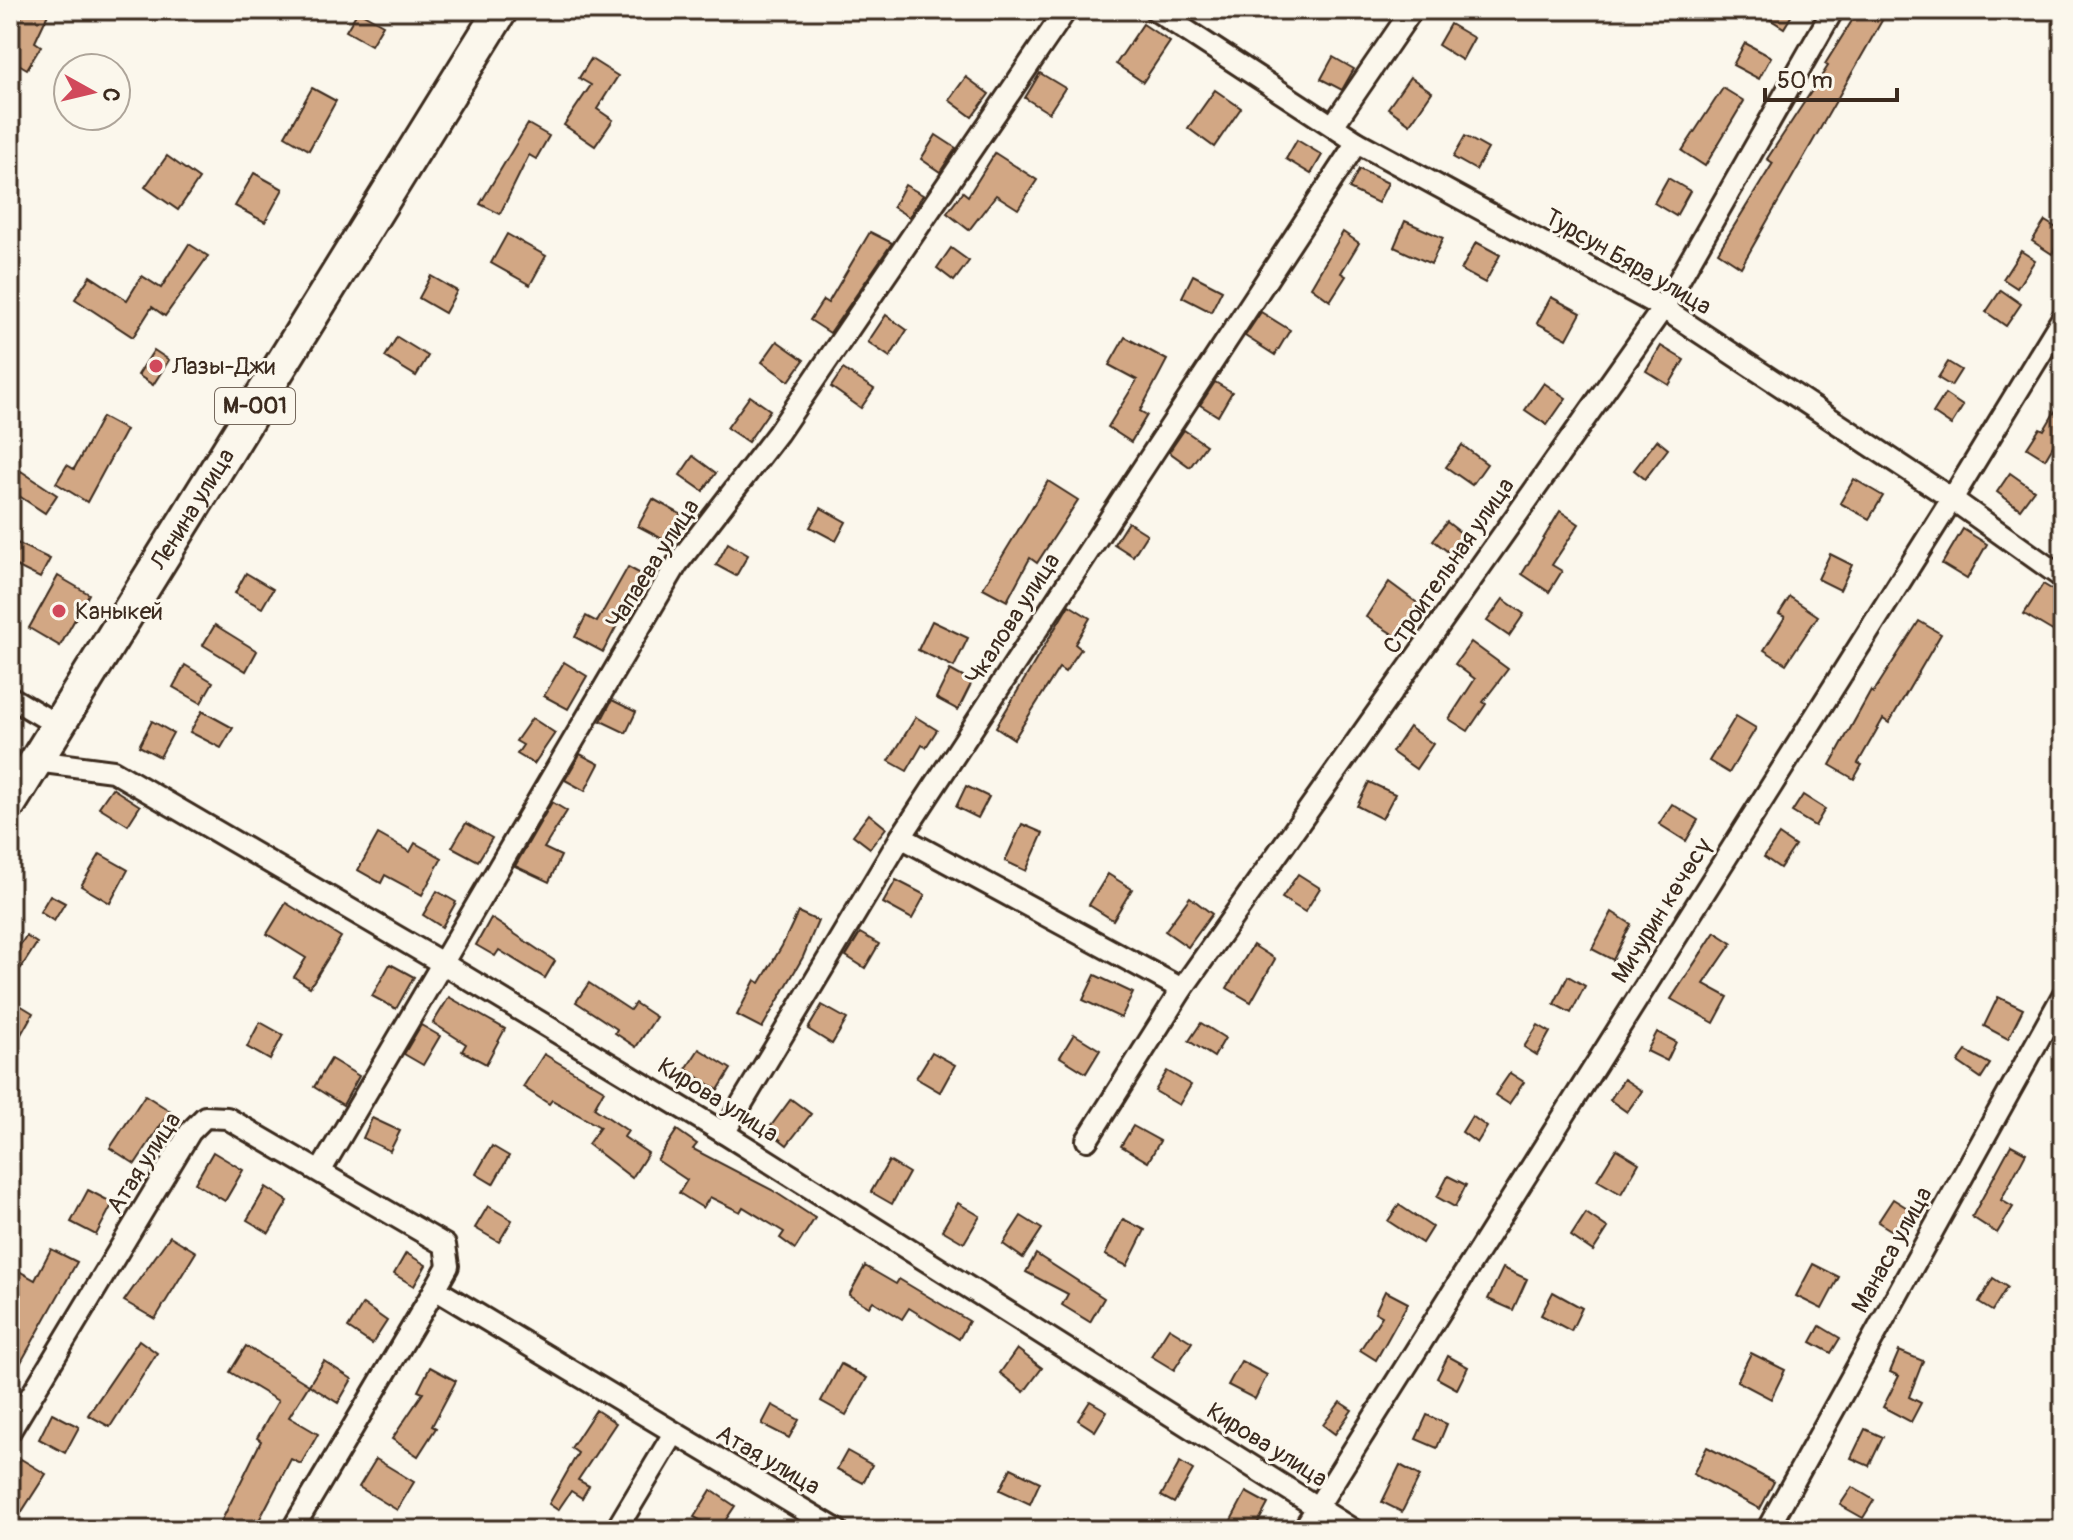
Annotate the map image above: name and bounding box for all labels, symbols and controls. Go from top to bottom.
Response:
north arrow [52,52,132,132]
scale bar [1765,52,1897,102]
text: 50 m [1777,66,1833,95]
text: С [96,86,126,104]
street label: Турсун Бяра улица [1539,203,1717,321]
place label: Лазы-Джи [171,352,276,381]
marker: Лазы-Джи [147,357,165,375]
road number: М-001 [215,388,295,424]
street label: Ленина улица [143,443,241,576]
street label: Строительная улица [1377,472,1521,660]
street label: Чапаева улица [600,494,706,634]
street label: Чкалова улица [960,548,1066,690]
place label: Каныкей [75,597,163,626]
marker: Каныкей [50,602,68,620]
street label: Мичурин көчөсү [1605,832,1719,988]
street label: Кирова улица [652,1051,784,1149]
street label: Атая улица [101,1107,187,1219]
street label: Манаса улица [1845,1182,1939,1318]
street label: Кирова улица [1201,1396,1333,1494]
street label: Атая улица [711,1419,825,1501]

